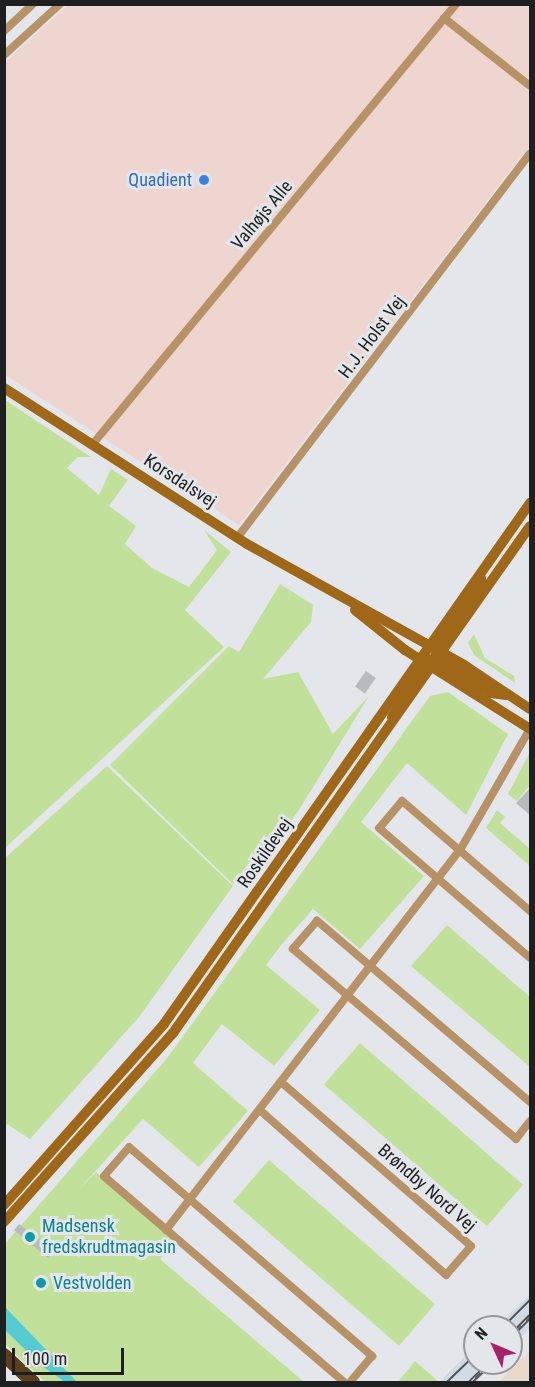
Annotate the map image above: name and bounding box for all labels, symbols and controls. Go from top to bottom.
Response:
place label: Quadient [128,169,192,191]
marker: Quadient [197,173,211,187]
street label: Valhøjs Alle [227,176,297,254]
street label: H.J. Holst Vej [334,292,410,382]
street label: Korsdalsvej [140,450,220,512]
street label: Roskildevej [233,814,297,892]
street label: Brøndby Nord Vej [373,1139,481,1237]
place label: Madsensk fredskrudtmagasin [42,1216,176,1258]
marker: Madsensk fredskrudtmagasin [23,1230,37,1244]
place label: Vestvolden [53,1272,131,1294]
marker: Vestvolden [34,1276,48,1290]
north arrow [463,1315,523,1375]
text: N [471,1323,491,1344]
scale bar [15,1336,128,1374]
text: 100 m [23,1348,67,1369]

